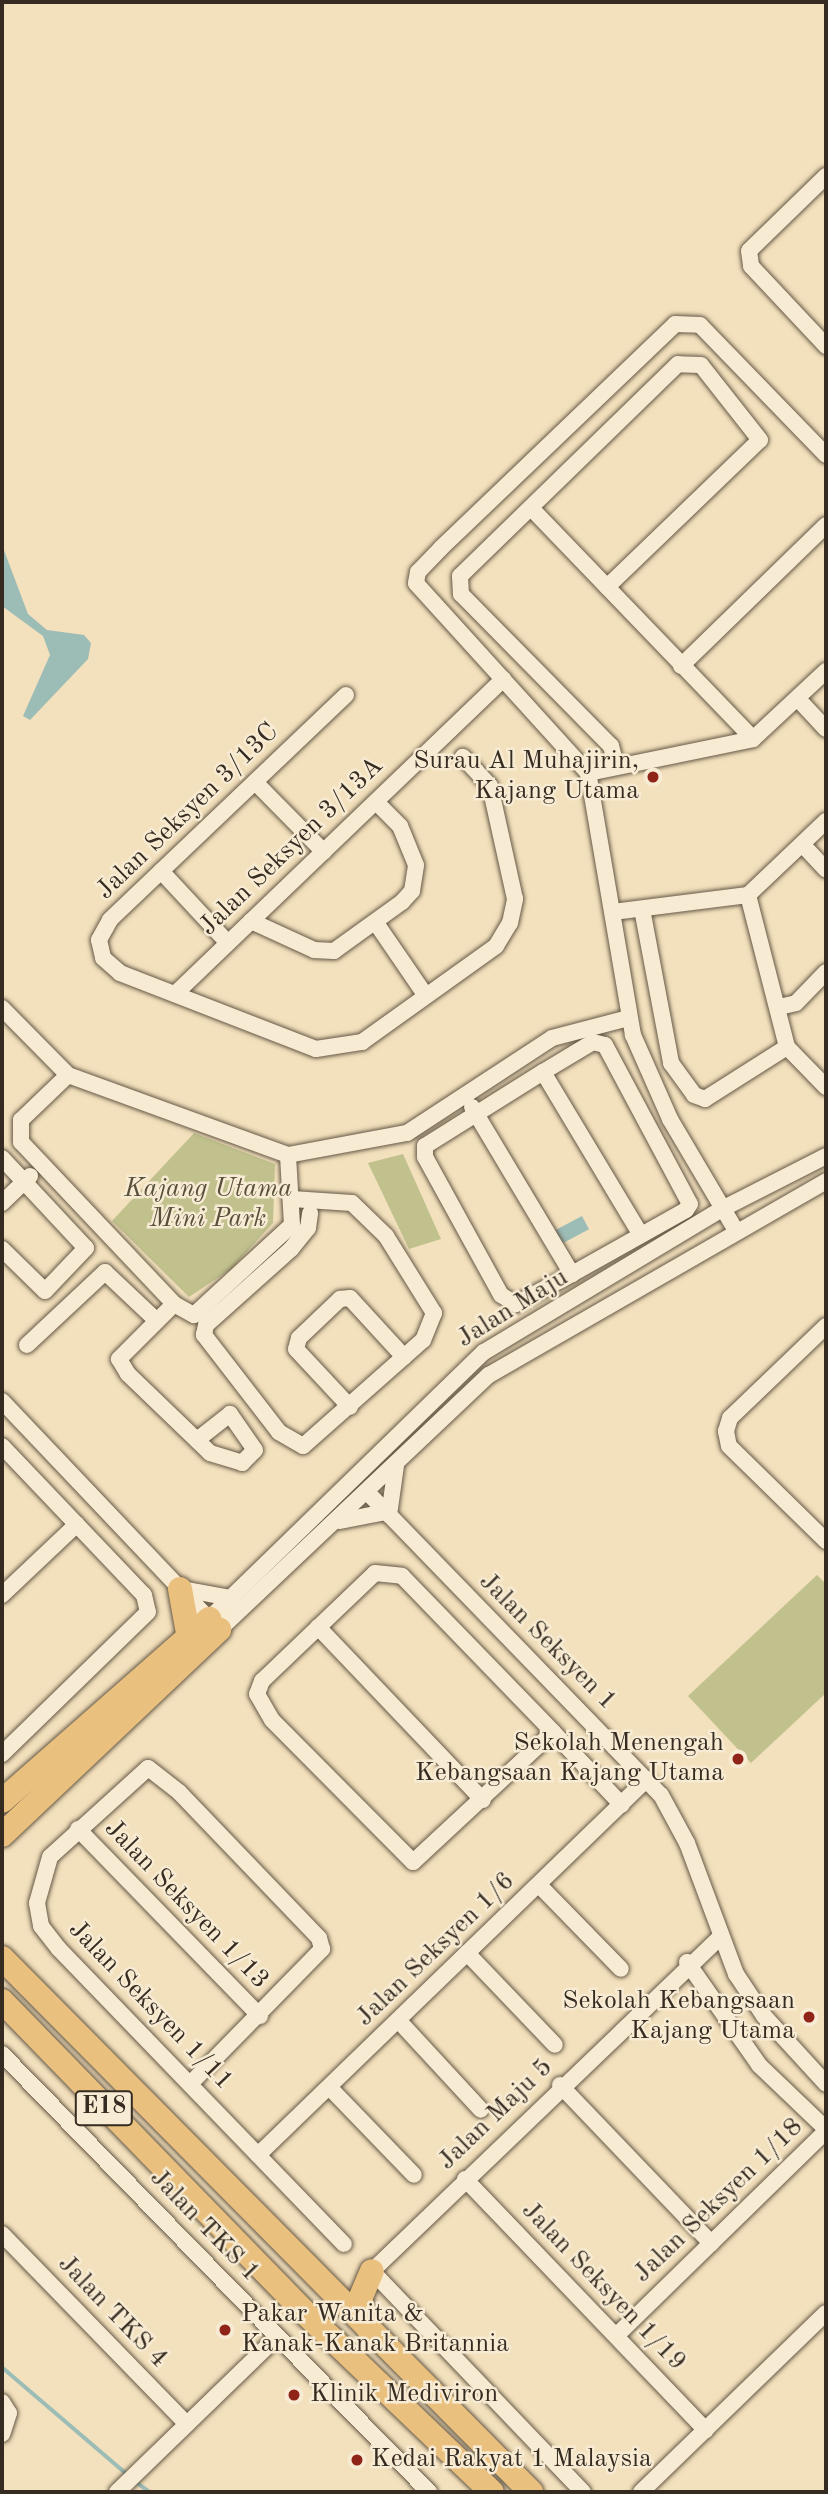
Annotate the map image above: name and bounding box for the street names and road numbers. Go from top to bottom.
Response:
street label: Jalan Seksyen 3/13C [90,717,286,907]
street label: Jalan Seksyen 3/13A [194,751,390,943]
street label: Jalan Maju [452,1263,574,1355]
street label: Jalan Seksyen 1 [472,1567,622,1717]
street label: Jalan Seksyen 1/13 [97,1814,275,1996]
street label: Jalan Seksyen 1/6 [350,1866,522,2034]
street label: Jalan Seksyen 1/11 [61,1915,239,2097]
street label: Jalan Maju 5 [432,2053,560,2177]
road number: E18 [74,2088,134,2129]
street label: Jalan Seksyen 1/18 [628,2112,810,2290]
street label: Jalan TKS 1 [142,2163,266,2289]
street label: Jalan Seksyen 1/19 [514,2196,692,2378]
street label: Jalan TKS 4 [50,2249,174,2375]

